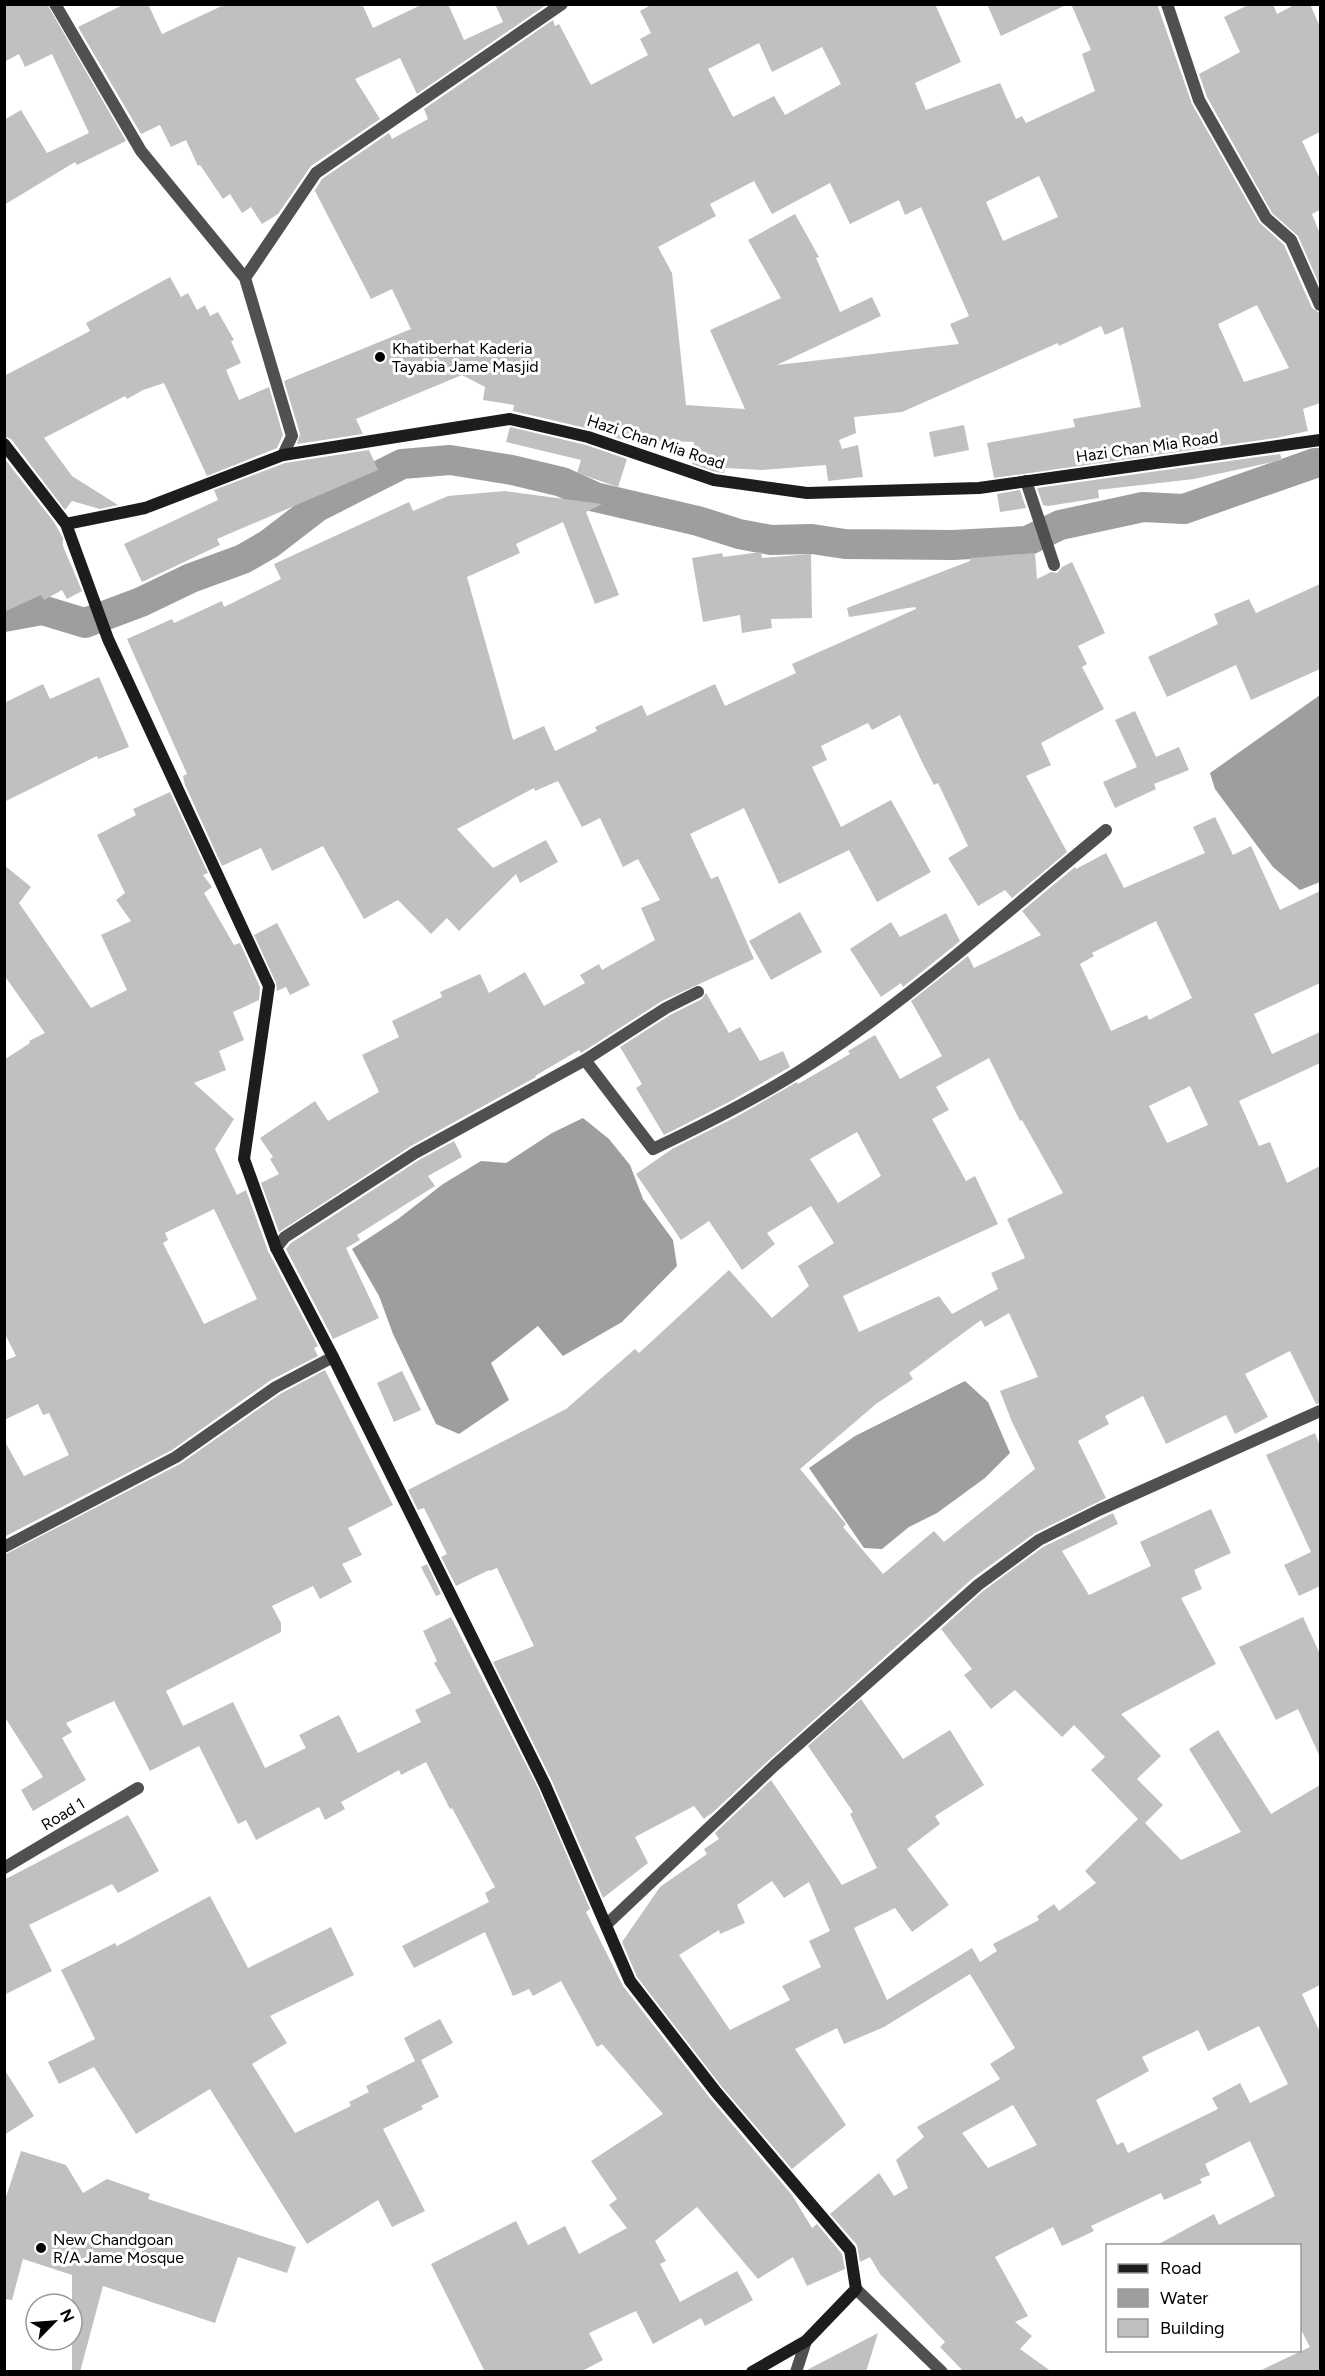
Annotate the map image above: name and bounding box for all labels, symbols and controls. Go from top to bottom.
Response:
place label: Khatiberhat Kaderia Tayabia Jame Masjid [392,339,539,376]
marker: Khatiberhat Kaderia Tayabia Jame Masjid [373,350,387,364]
street label: Hazi Chan Mia Road [585,411,727,473]
street label: Hazi Chan Mia Road [1075,428,1219,466]
street label: Road 1 [38,1794,88,1834]
place label: New Chandgoan R/A Jame Mosque [53,2230,184,2267]
marker: New Chandgoan R/A Jame Mosque [34,2241,48,2255]
legend [1106,2244,1301,2352]
text: Road [1160,2257,1201,2279]
text: Water [1160,2287,1208,2309]
north arrow [24,2292,84,2352]
text: N [56,2306,78,2325]
text: Building [1160,2317,1225,2339]

